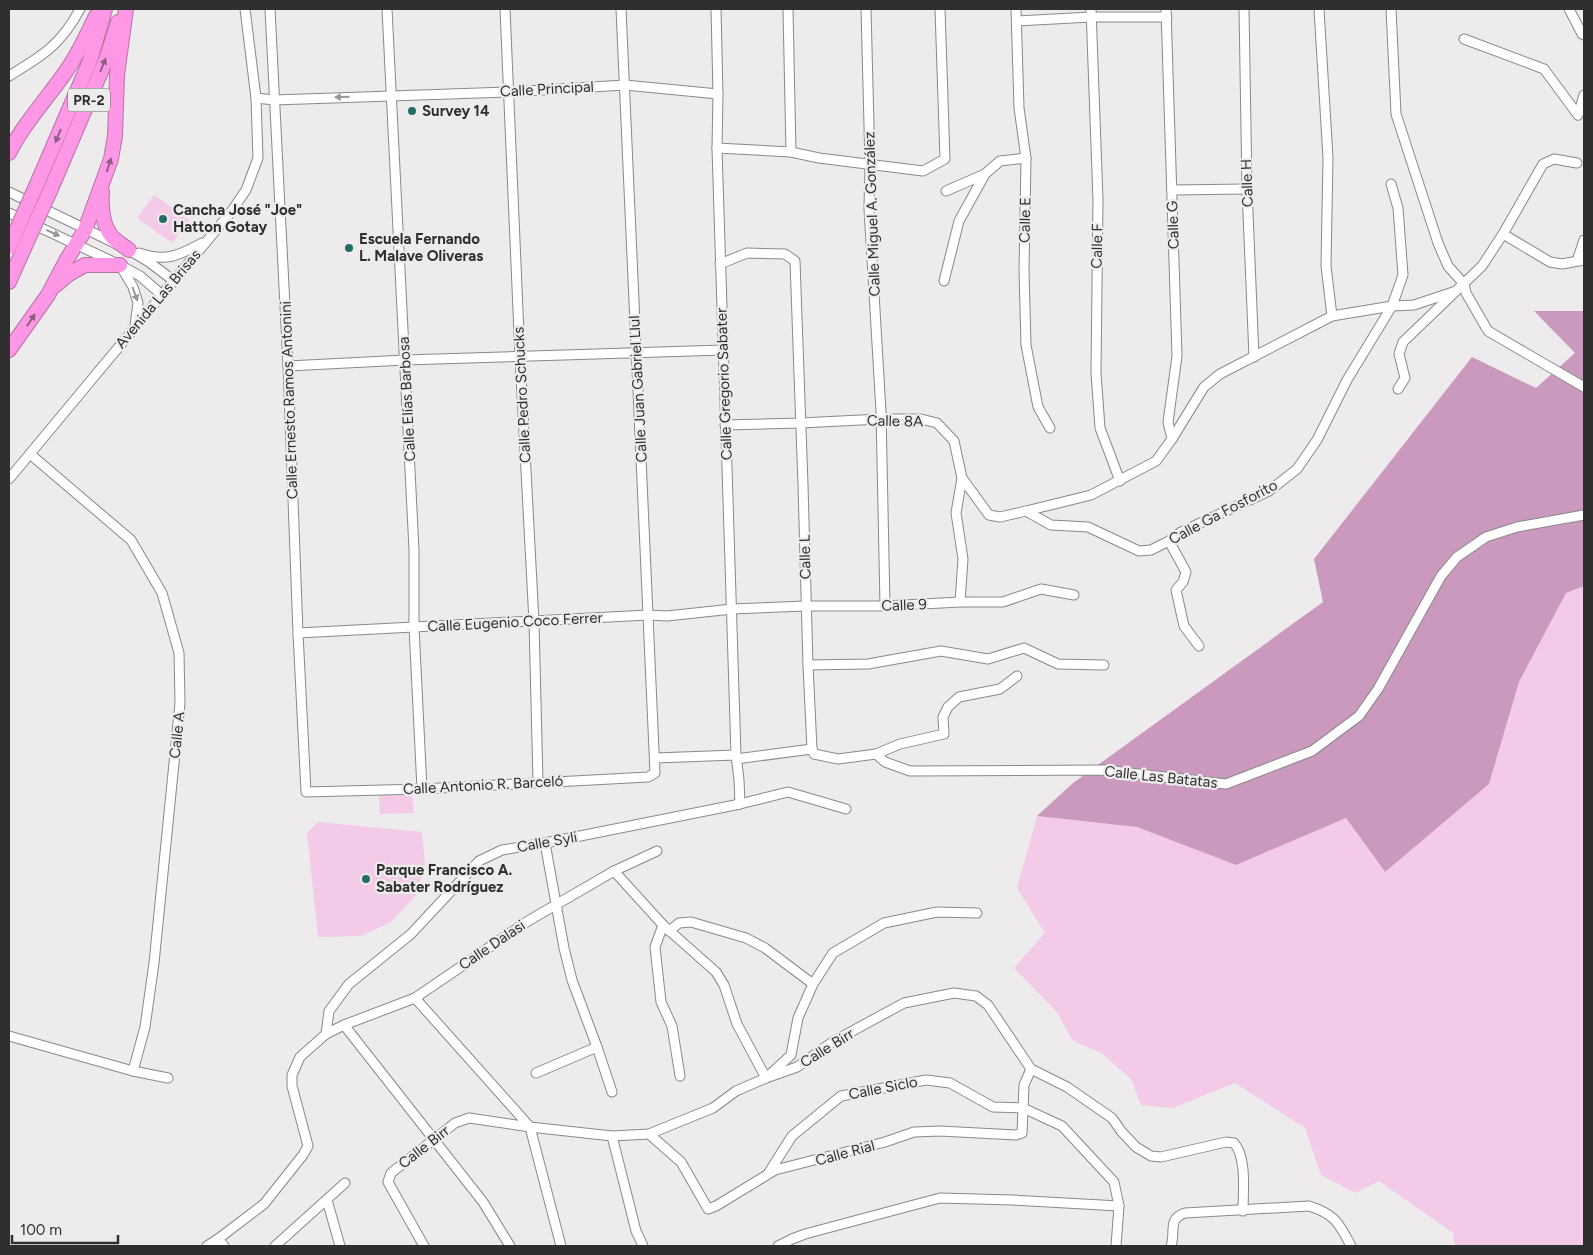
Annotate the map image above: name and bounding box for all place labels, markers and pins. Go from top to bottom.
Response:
place label: Survey 14 [422,102,490,120]
marker: Survey 14 [406,105,418,117]
place label: Cancha José "Joe" Hatton Gotay [173,201,302,236]
marker: Cancha José "Joe" Hatton Gotay [157,213,169,225]
place label: Escuela Fernando L. Malave Oliveras [359,230,483,265]
marker: Escuela Fernando L. Malave Oliveras [343,242,355,254]
place label: Parque Francisco A. Sabater Rodríguez [376,861,513,896]
marker: Parque Francisco A. Sabater Rodríguez [360,873,372,885]

